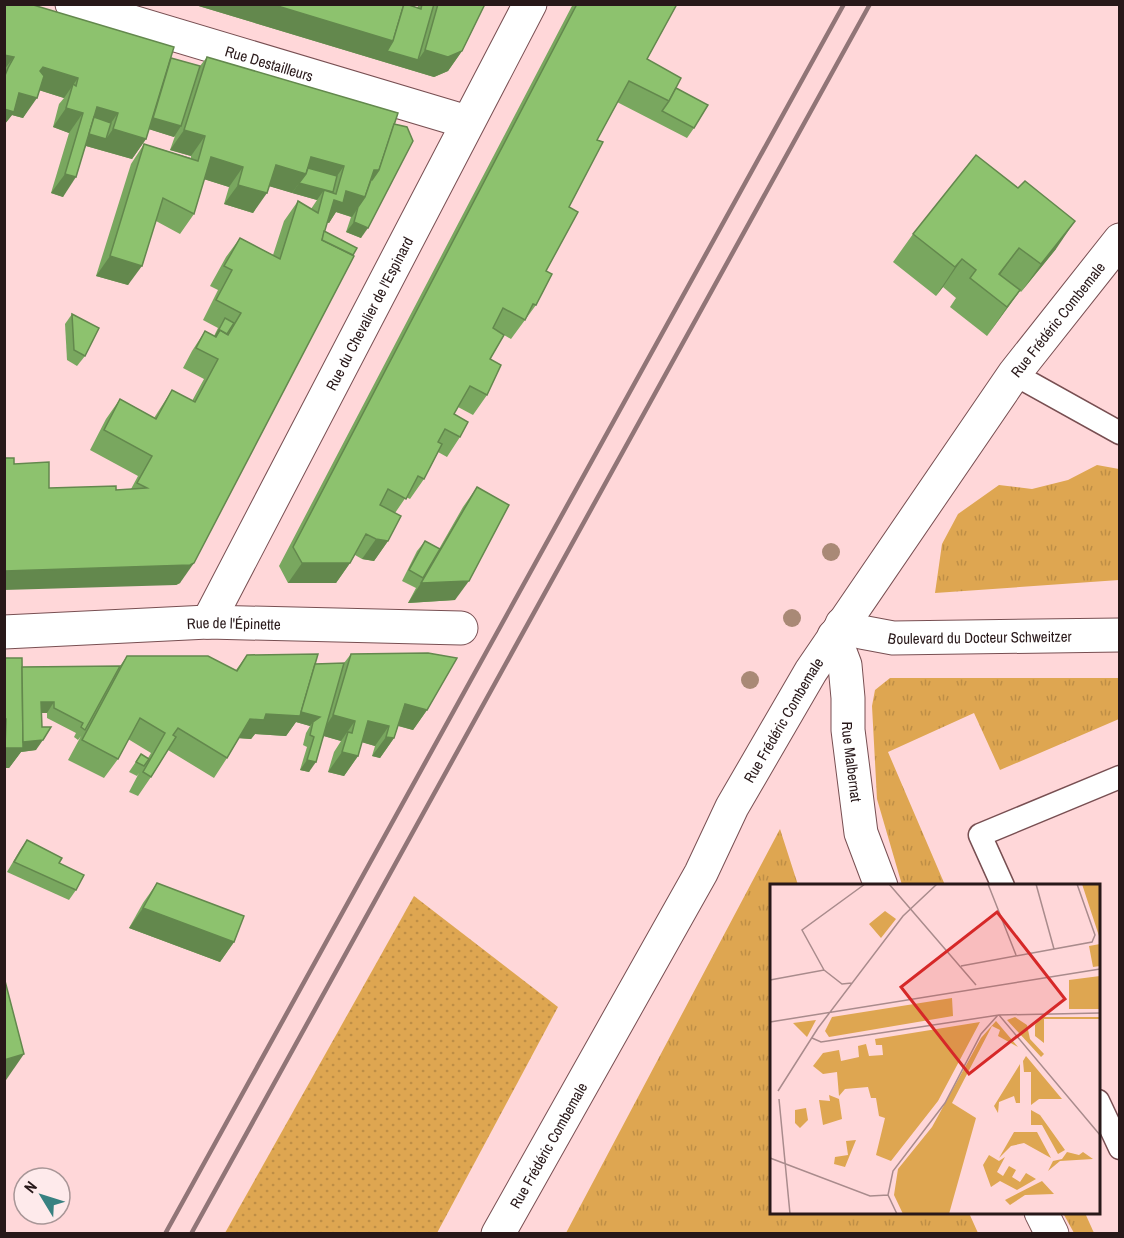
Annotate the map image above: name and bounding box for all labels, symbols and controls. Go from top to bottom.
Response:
street label: Rue Destailleurs [223,40,316,86]
street label: Rue du Chevalier de l'Espinard [320,233,418,394]
street label: Rue Frédéric Combemale [1005,257,1110,381]
street label: Rue de l'Épinette [186,611,281,634]
street label: Boulevard du Docteur Schweitzer [886,625,1072,649]
street label: Rue Frédéric Combemale [738,653,828,786]
street label: Rue Malbernat [838,721,868,804]
inset map [770,884,1100,1214]
street label: Rue Frédéric Combemale [504,1078,592,1212]
north arrow [12,1166,72,1226]
text: N [19,1176,42,1197]

